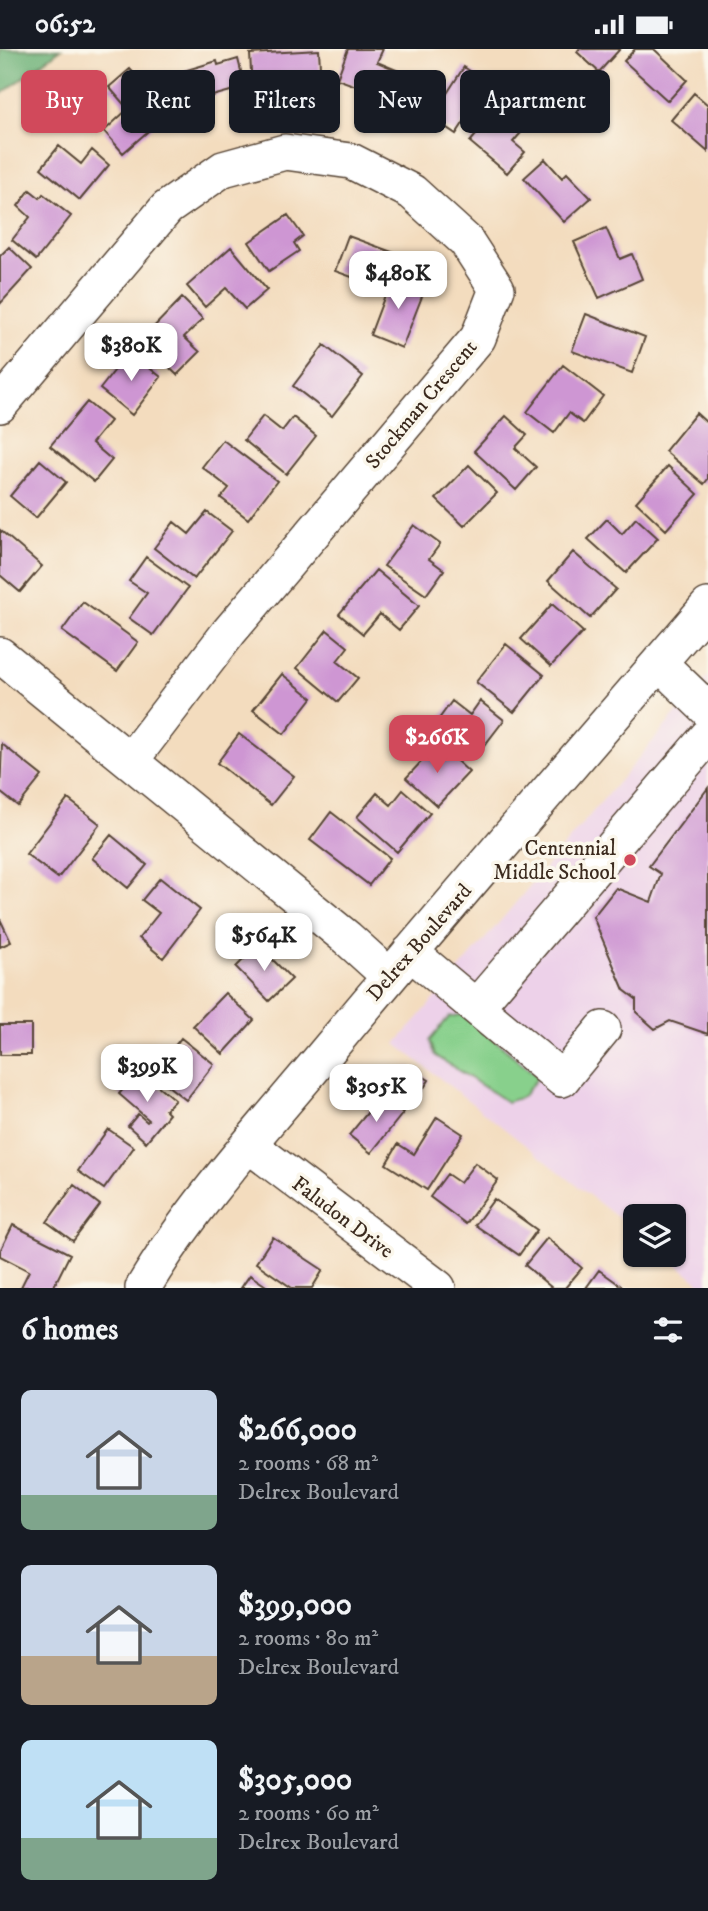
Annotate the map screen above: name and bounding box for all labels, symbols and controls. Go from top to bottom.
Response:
text: 06:52 [35,8,95,41]
chip: Buy [21,70,107,133]
chip: Rent [121,70,215,133]
chip: Filters [229,70,340,133]
chip: New [354,70,446,133]
chip: Apartment [460,70,610,133]
pin: $480K [349,251,447,311]
text: $480K [365,259,431,288]
pin: $380K [82,323,180,383]
text: $380K [100,331,162,360]
street label: Stockman Crescent [360,335,483,474]
pin: $266K [388,715,486,775]
text: $266K [405,723,469,752]
place label: Centennial Middle School [493,836,617,886]
marker: Centennial Middle School [622,852,638,868]
street label: Delrex Boulevard [362,878,478,1007]
pin: $564K [215,913,313,973]
text: $564K [231,921,297,950]
pin: $399K [98,1045,196,1104]
text: $399K [117,1052,177,1081]
pin: $305K [327,1065,425,1124]
text: $305K [345,1072,407,1101]
street label: Faludon Drive [286,1171,399,1265]
map controls [623,1204,686,1267]
button: layers [623,1204,686,1267]
icon: filters [649,1311,687,1349]
text: 6 homes [21,1312,118,1349]
text: $266,000 [238,1412,357,1449]
icon: home [77,1418,161,1502]
text: 2 rooms · 68 m² [238,1449,378,1478]
text: Delrex Boulevard [238,1478,399,1507]
text: $399,000 [238,1587,352,1624]
icon: home [77,1593,161,1677]
text: 2 rooms · 80 m² [238,1624,378,1653]
text: Delrex Boulevard [238,1653,399,1682]
text: $305,000 [238,1762,352,1799]
icon: home [77,1768,161,1852]
text: 2 rooms · 60 m² [238,1799,379,1828]
text: Delrex Boulevard [238,1828,399,1857]

